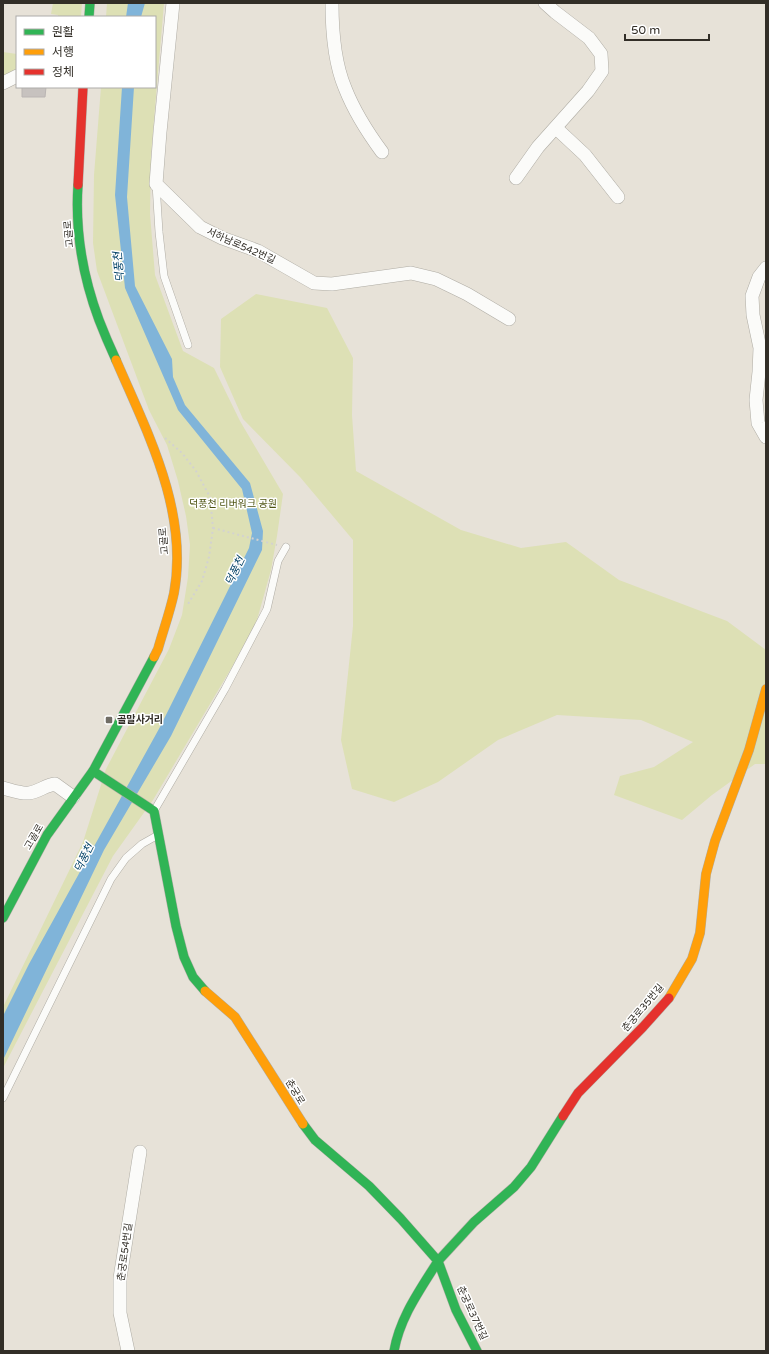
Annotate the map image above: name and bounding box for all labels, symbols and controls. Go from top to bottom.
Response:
legend [16,16,156,88]
scale bar [625,16,709,42]
text: 50 m [631,23,660,37]
text: 원활 [52,25,74,39]
text: 서행 [52,45,74,59]
text: 정체 [52,65,74,79]
street label: 고골로 [62,220,76,248]
street label: 서하남로542번길 [205,225,277,267]
water label: 덕풍천 [111,249,127,283]
park label: 덕풍천 리버워크 공원 [189,498,277,510]
street label: 고골로 [157,527,171,555]
water label: 덕풍천 [223,553,248,587]
place label: 골말사거리 [117,714,163,726]
marker: 골말사거리 [104,715,114,725]
street label: 고골로 [22,822,46,852]
water label: 덕풍천 [72,840,97,874]
street label: 춘궁로35번길 [620,982,666,1034]
street label: 춘궁로 [283,1077,307,1107]
street label: 춘궁로54번길 [115,1222,135,1282]
street label: 춘궁로37번길 [454,1284,490,1342]

